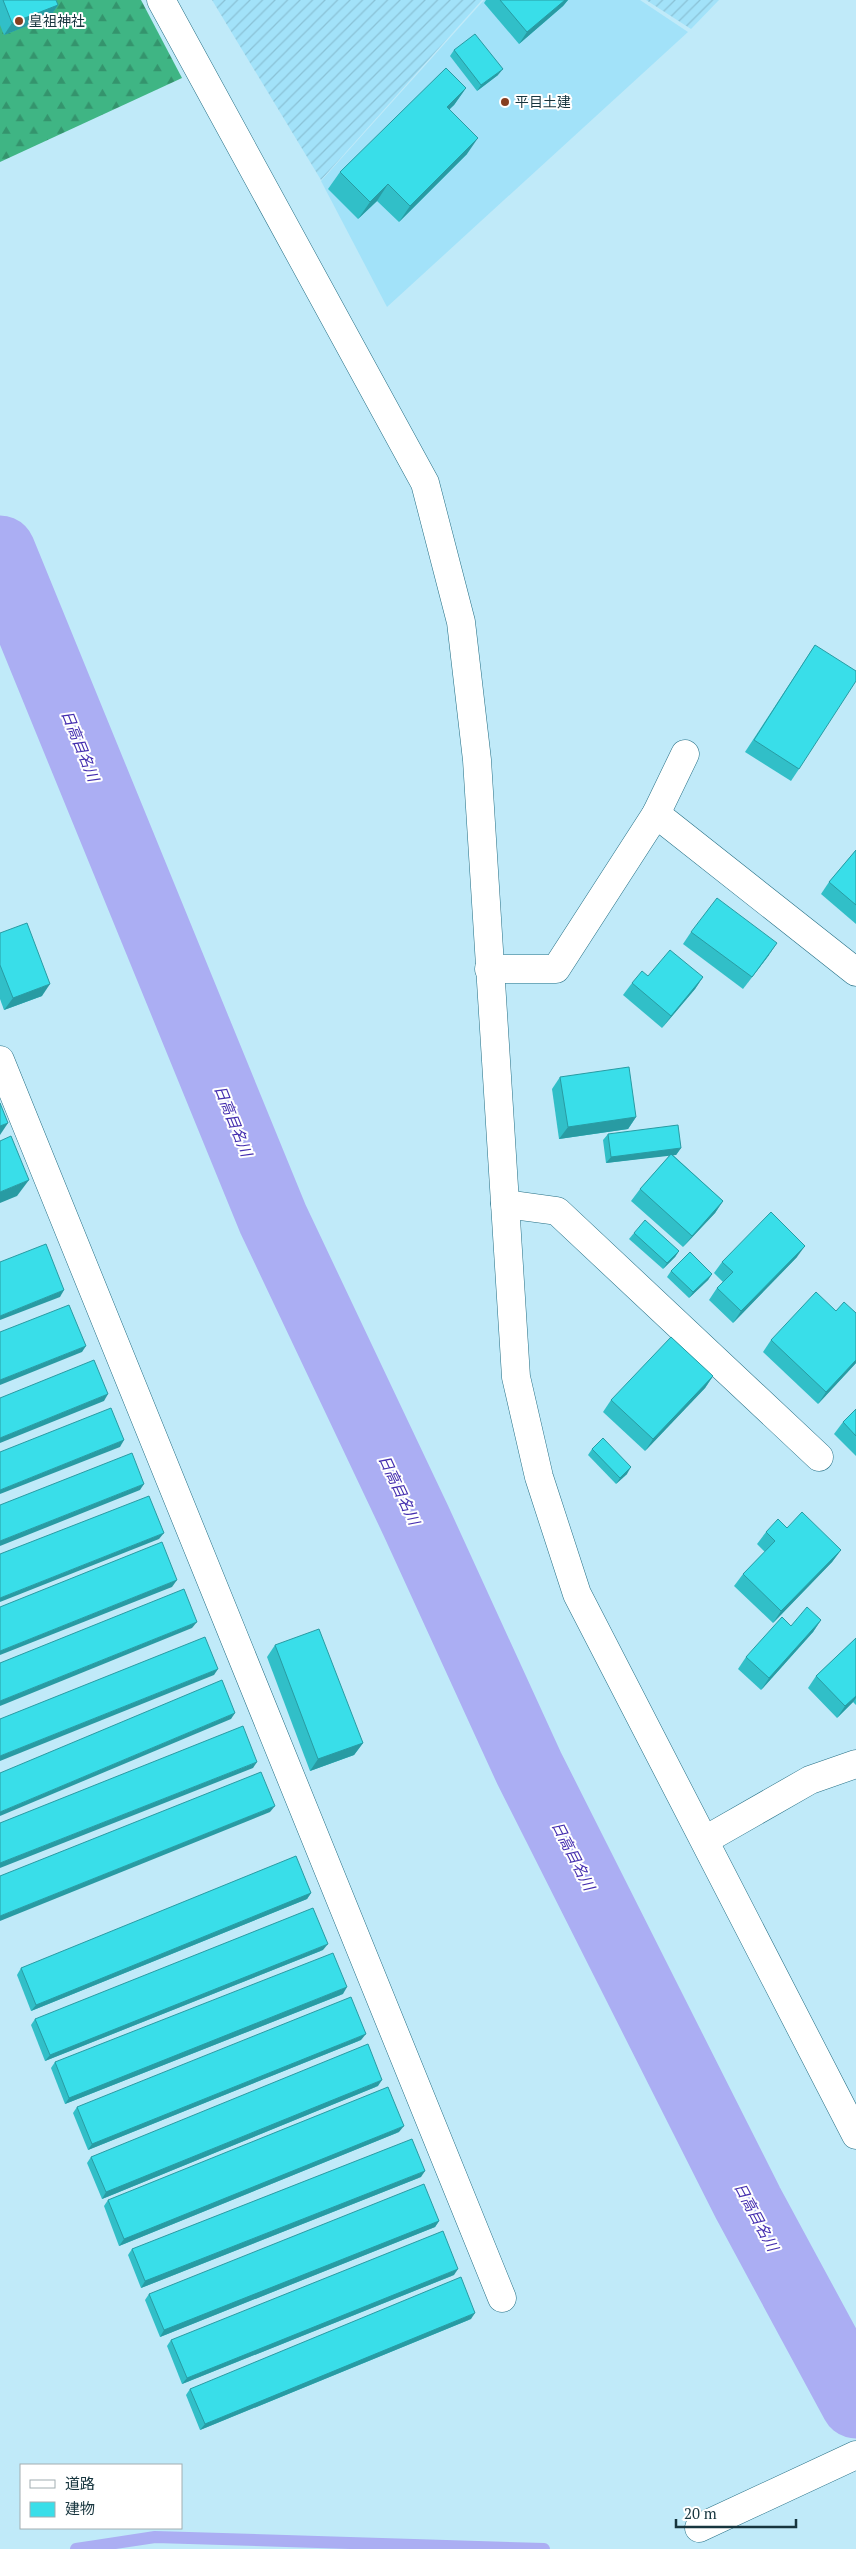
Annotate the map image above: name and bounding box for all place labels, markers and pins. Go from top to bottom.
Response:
place label: 皇祖神社 [29,11,85,30]
marker: 皇祖神社 [13,15,25,27]
place label: 平目土建 [515,92,571,111]
marker: 平目土建 [499,96,511,108]

